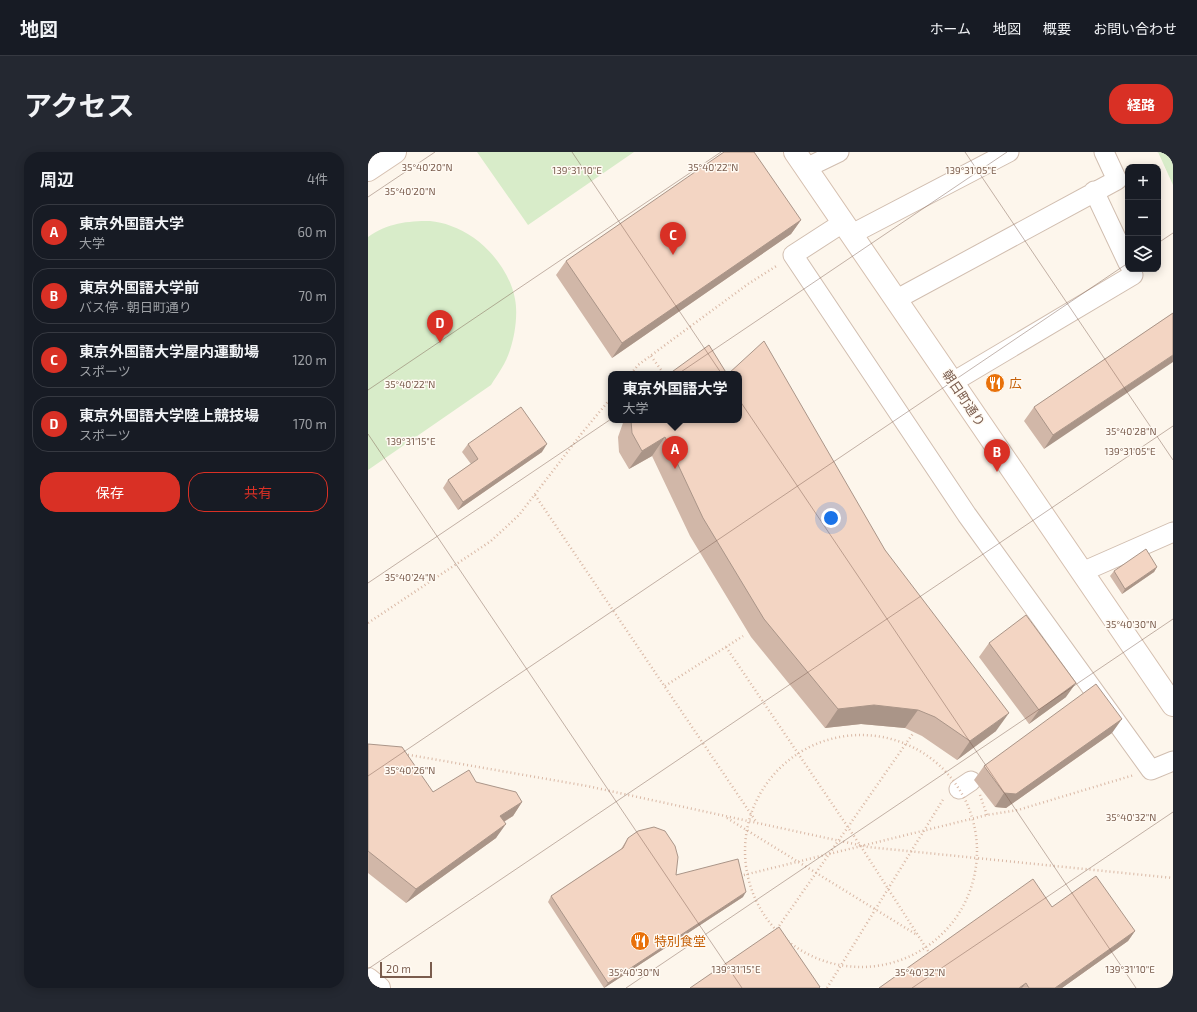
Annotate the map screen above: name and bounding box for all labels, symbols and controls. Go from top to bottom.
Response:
text: 地図 [20,17,58,40]
text: ホーム [929,20,971,37]
text: 地図 [993,20,1021,37]
text: 概要 [1043,20,1071,37]
text: お問い合わせ [1093,20,1177,37]
button: 経路 [1109,84,1173,124]
text: アクセス [24,88,135,122]
text: 35°40'20"N [401,161,453,173]
text: 35°40'22"N [688,161,738,173]
text: 139°31'10"E [552,164,602,176]
text: 139°31'05"E [945,164,997,176]
map controls [1125,164,1161,272]
button: + [1125,164,1161,200]
text: 周辺 [40,169,74,189]
text: 4件 [307,171,328,187]
text: 35°40'20"N [384,185,436,197]
button: − [1125,200,1161,236]
text: 東京外国語大学 [79,214,184,232]
pin: C [660,222,686,255]
text: A [50,224,58,240]
text: 60 m [297,224,327,240]
text: 大学 [79,235,105,251]
button: layers [1125,236,1161,272]
text: 東京外国語大学前 [79,278,199,296]
text: B [50,288,58,304]
text: 70 m [298,288,327,304]
text: バス停 · 朝日町通り [79,299,192,315]
pin: D [427,310,453,343]
text: 東京外国語大学屋内運動場 [79,342,259,360]
text: C [50,352,58,368]
text: 120 m [292,352,327,368]
text: スポーツ [79,363,131,379]
street label: 朝日町通り [939,367,989,429]
popup [608,371,742,423]
restaurant icon: 広 [984,372,1006,394]
place label: 広 [1009,375,1022,391]
text: 35°40'22"N [385,378,435,390]
text: 東京外国語大学 [622,379,728,397]
text: 大学 [622,400,649,416]
text: 東京外国語大学陸上競技場 [79,406,259,424]
text: D [50,416,58,432]
text: 170 m [293,416,327,432]
text: 35°40'28"N [1105,425,1157,437]
text: スポーツ [79,427,131,443]
text: 139°31'15"E [387,435,436,447]
pin: A [662,436,688,469]
pin: B [984,439,1010,472]
text: 139°31'05"E [1104,445,1156,457]
button: 保存 [40,472,180,512]
button: 共有 [188,472,328,512]
your location [821,508,841,528]
text: 35°40'24"N [384,571,436,583]
text: 35°40'30"N [1106,618,1157,630]
text: 35°40'26"N [385,764,435,776]
text: 35°40'32"N [1106,811,1156,823]
restaurant icon: 特別食堂 [629,930,651,952]
place label: 特別食堂 [654,933,706,949]
scale bar [380,960,432,979]
text: 20 m [386,962,411,975]
text: 139°31'15"E [712,963,761,975]
text: 139°31'10"E [1105,963,1155,975]
text: 35°40'30"N [609,966,660,978]
text: 35°40'32"N [895,966,945,978]

